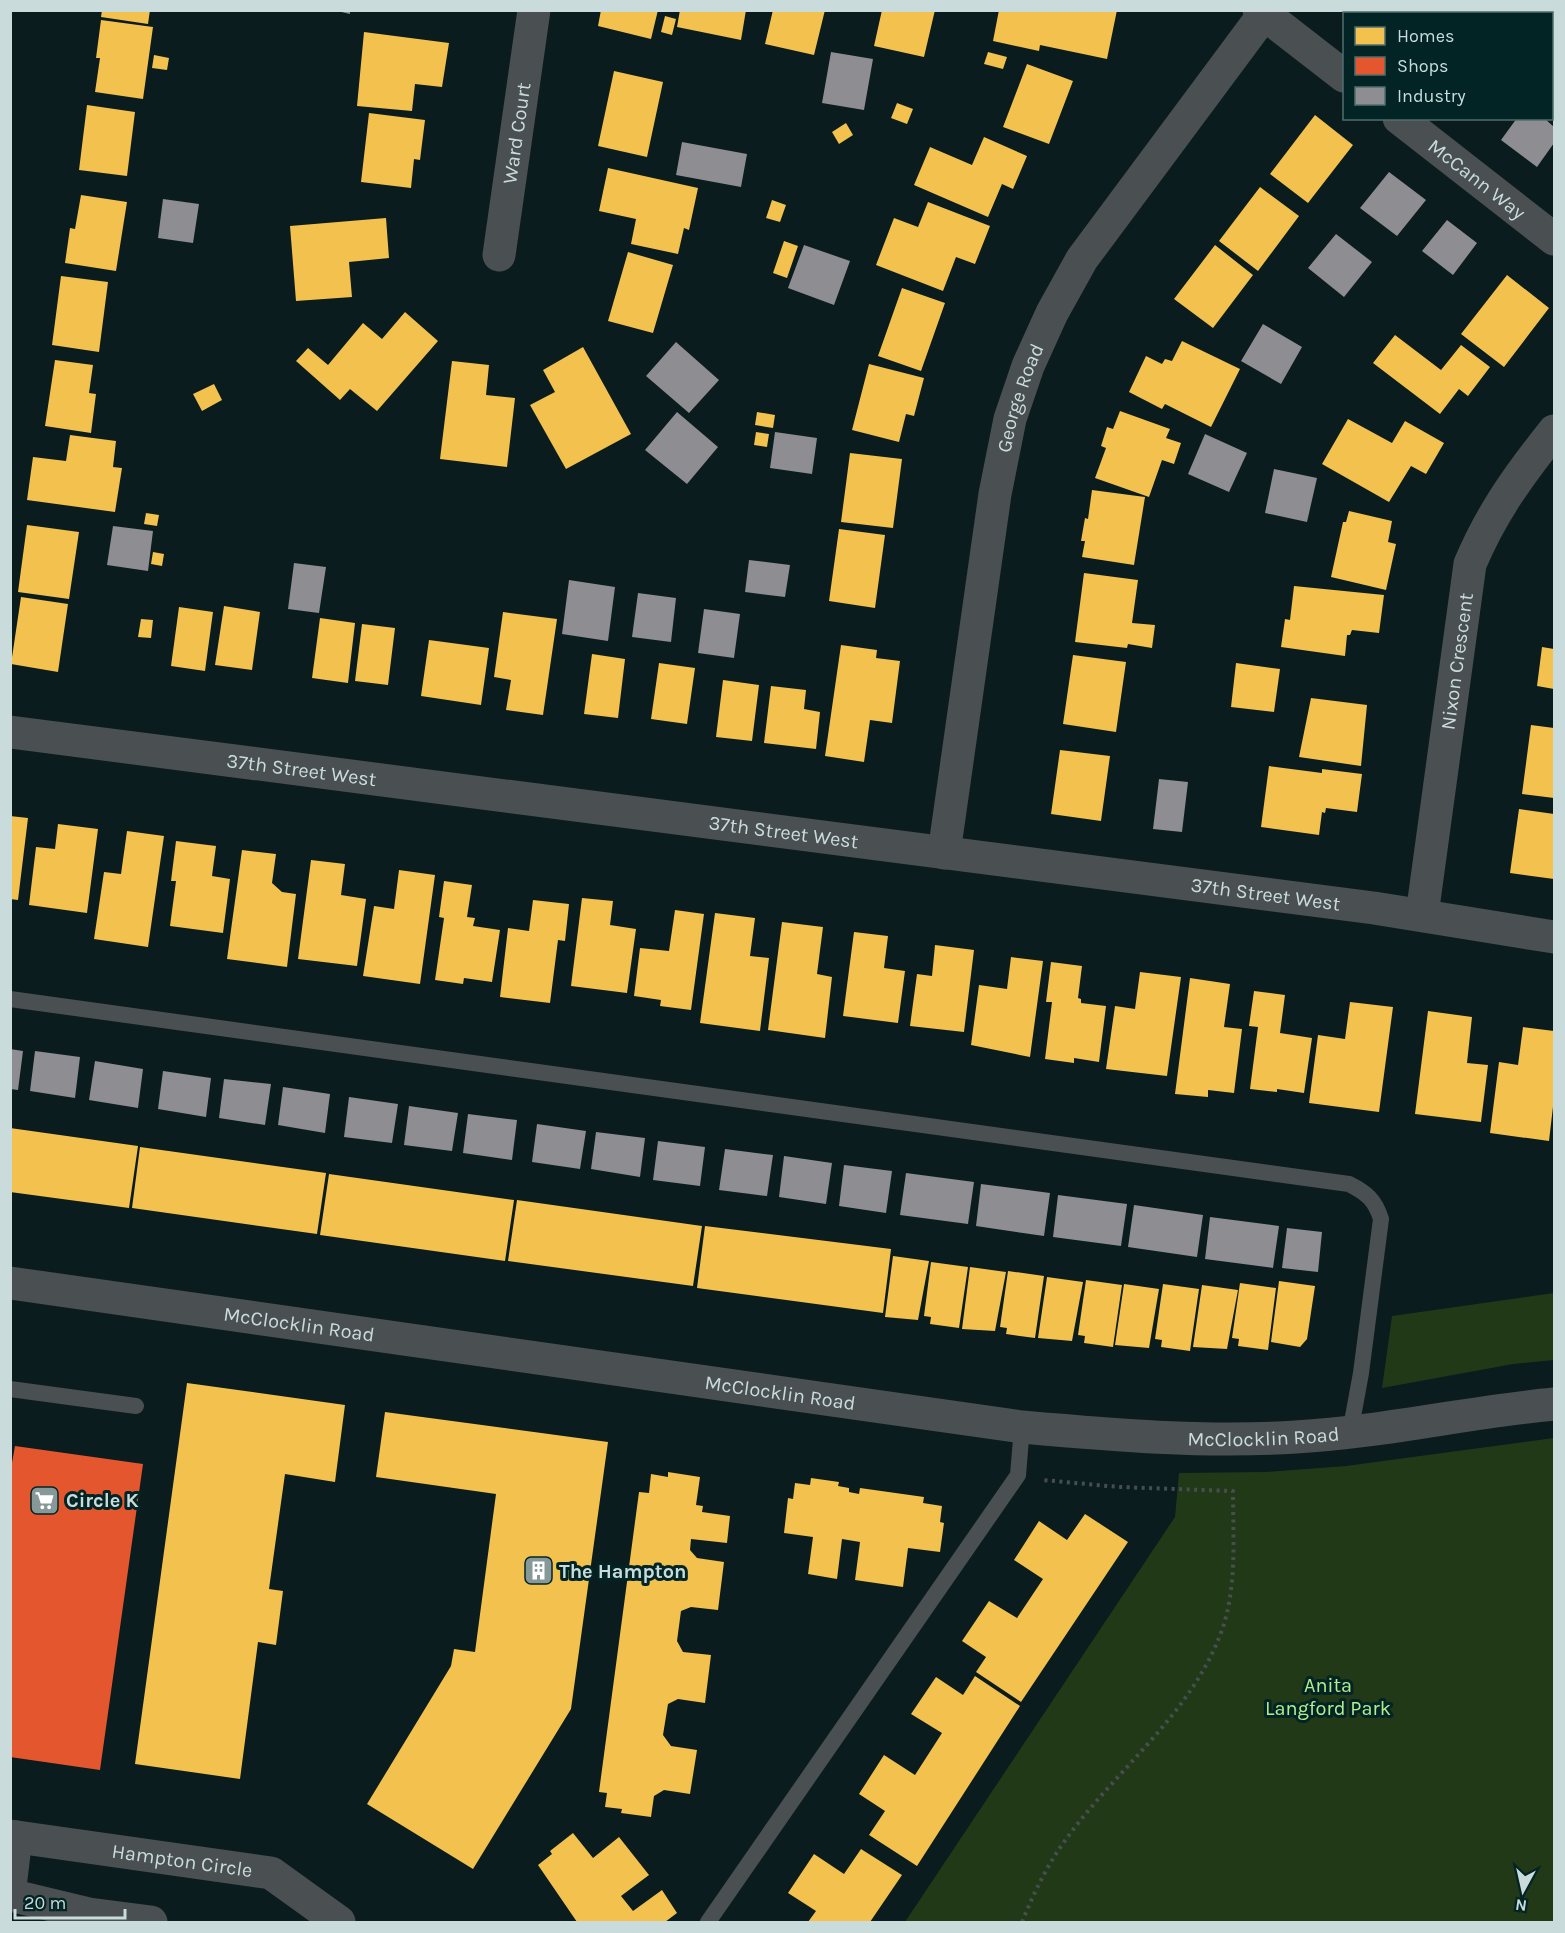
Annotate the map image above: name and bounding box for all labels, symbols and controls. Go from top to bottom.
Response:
legend [1343,12,1553,120]
text: Homes [1397,25,1454,47]
text: Shops [1397,55,1449,77]
street label: Ward Court [498,81,535,185]
text: Industry [1397,85,1466,107]
street label: McCann Way [1424,134,1530,224]
street label: George Road [992,340,1048,454]
street label: Nixon Crescent [1436,591,1478,731]
street label: 37th Street West [225,749,378,791]
street label: 37th Street West [707,811,860,853]
street label: 37th Street West [1189,873,1342,915]
street label: McClocklin Road [222,1302,376,1346]
street label: McClocklin Road [703,1370,857,1415]
street label: McClocklin Road [1187,1422,1340,1451]
supermarket icon: Circle K [29,1484,61,1516]
place label: Circle K [66,1489,139,1512]
building icon: The Hampton [522,1555,554,1587]
place label: The Hampton [559,1560,686,1583]
park label: Anita Langford Park [1265,1674,1391,1720]
street label: Hampton Circle [110,1839,254,1882]
north arrow [1493,1861,1553,1921]
scale bar [15,1882,124,1920]
text: 20 m [24,1892,66,1914]
text: N [1514,1895,1528,1916]

